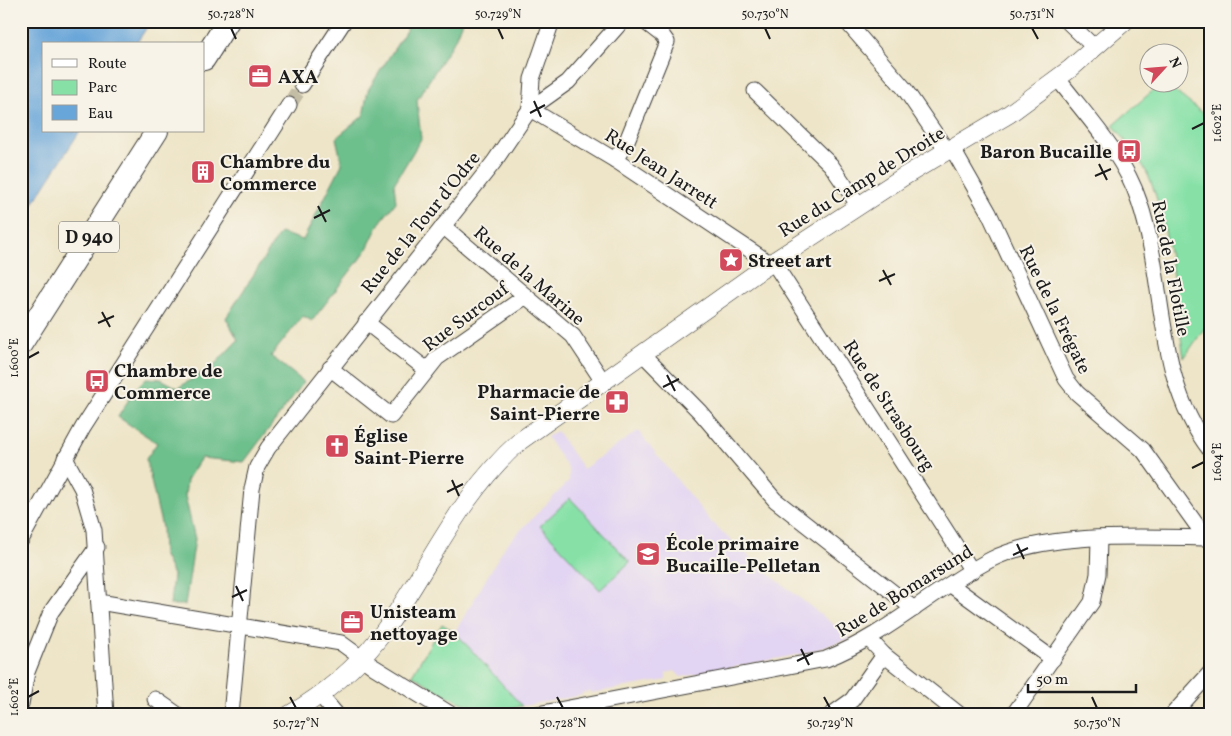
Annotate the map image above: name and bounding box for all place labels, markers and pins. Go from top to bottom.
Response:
office icon: AXA [247,63,273,89]
place label: AXA [278,65,319,91]
bus stop icon: Baron Bucaille [1116,138,1142,164]
place label: Baron Bucaille [980,140,1112,166]
place label: Chambre du Commerce [220,150,331,198]
building icon: Chambre du Commerce [190,159,216,185]
place icon: Street art [718,247,744,273]
place label: Street art [748,249,832,275]
place label: Chambre de Commerce [114,359,223,407]
bus stop icon: Chambre de Commerce [84,368,110,394]
place label: Pharmacie de Saint-Pierre [477,380,600,428]
pharmacy icon: Pharmacie de Saint-Pierre [604,389,630,415]
place label: Église Saint-Pierre [354,424,465,472]
church icon: Église Saint-Pierre [324,433,350,459]
place label: École primaire Bucaille-Pelletan [666,532,820,580]
school or university icon: École primaire Bucaille-Pelletan [635,541,661,567]
place label: Unisteam nettoyage [370,600,458,648]
office icon: Unisteam nettoyage [339,609,365,635]

